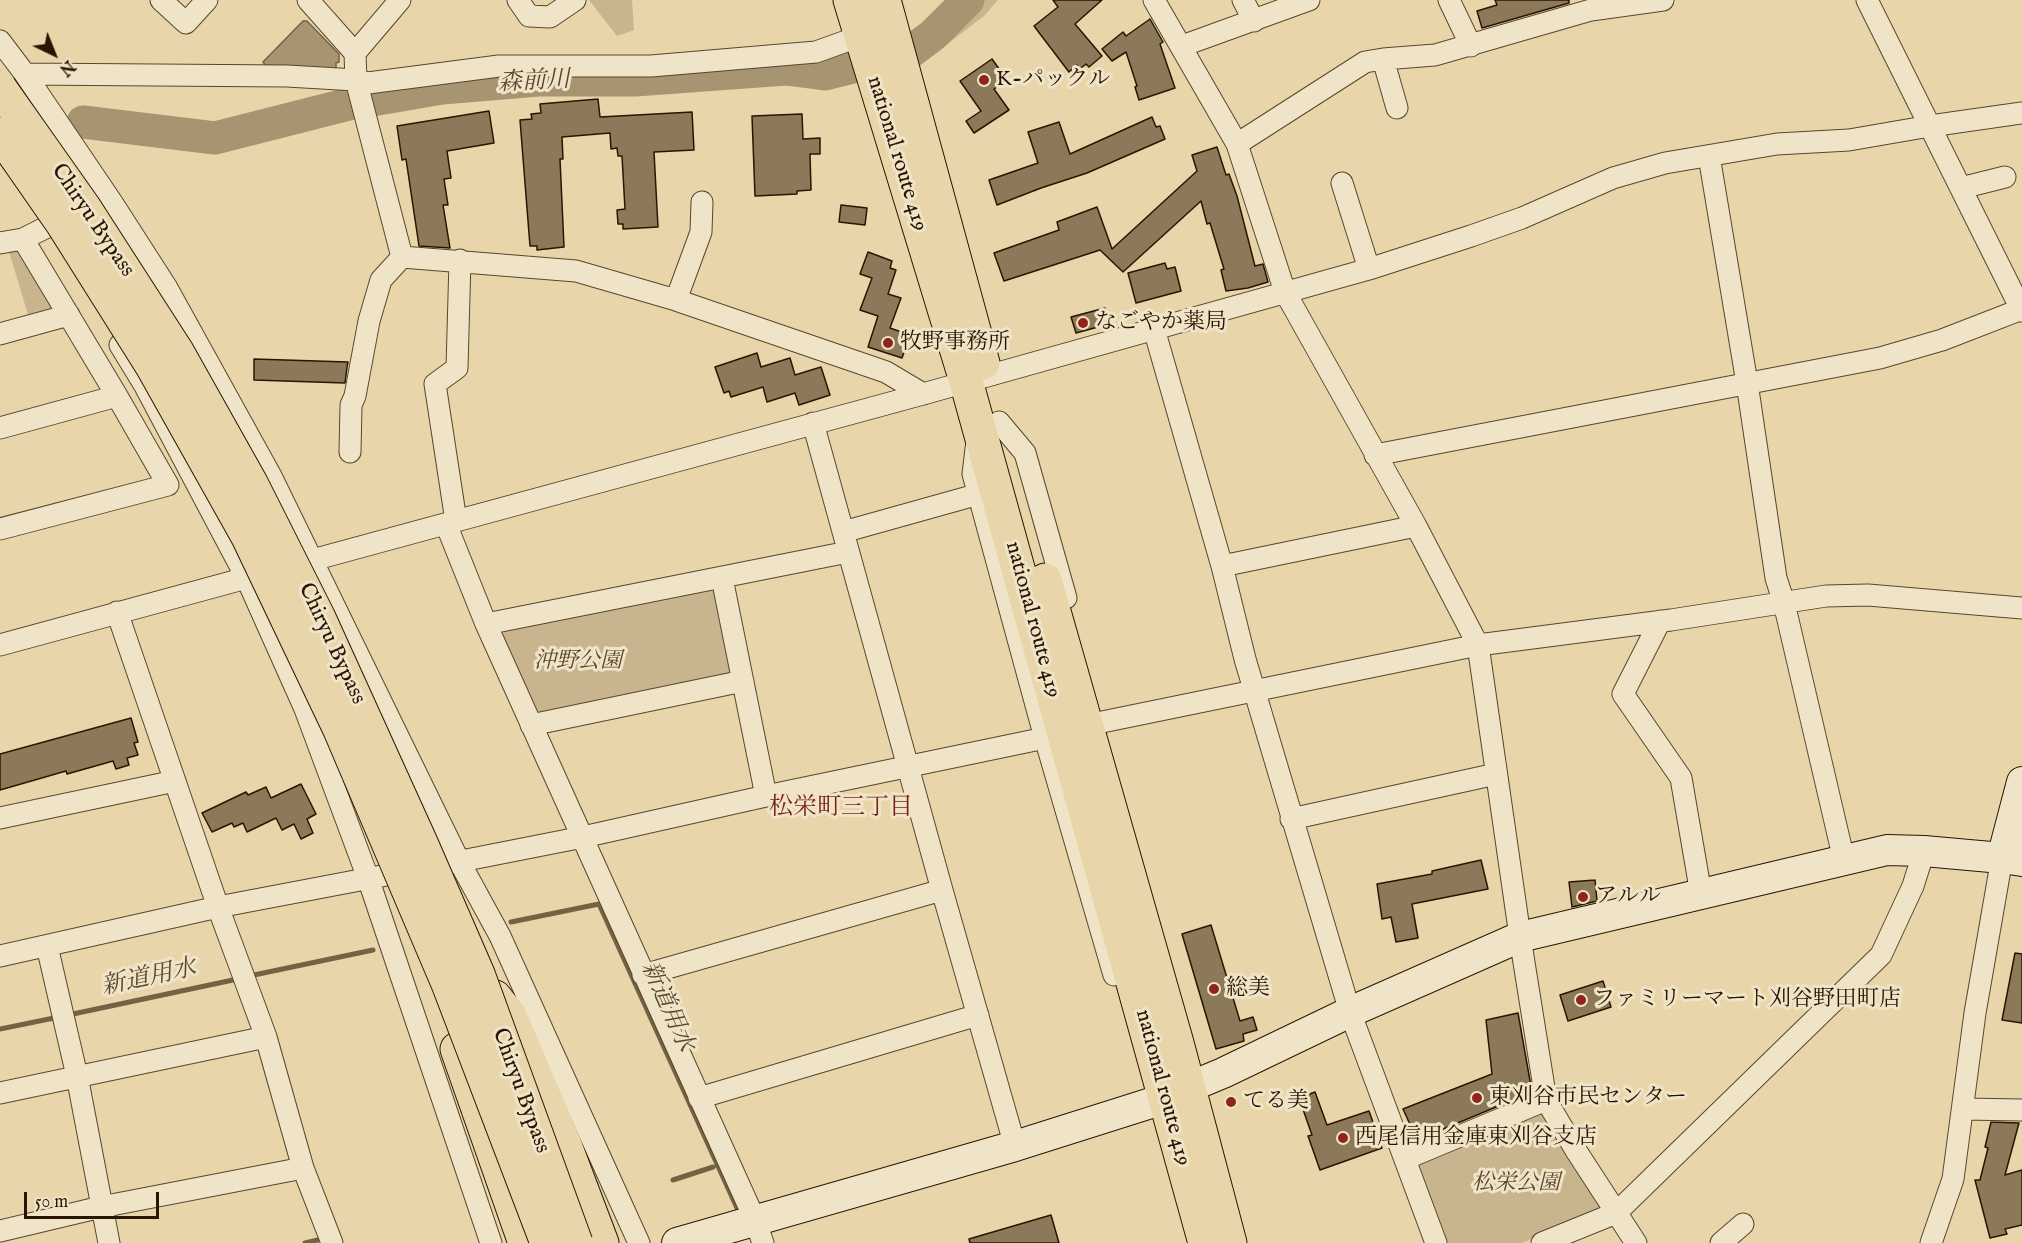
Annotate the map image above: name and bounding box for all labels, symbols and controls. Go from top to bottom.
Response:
north arrow [24,24,84,84]
text: N [54,55,78,79]
water label: 森前川 [497,67,571,99]
place label: K-パックル [996,67,1110,93]
street label: national route 419 [860,73,932,235]
marker: K-パックル [977,73,991,87]
street label: Chiryu Bypass [45,159,139,283]
place label: なごやか薬局 [1095,310,1227,336]
marker: なごやか薬局 [1076,316,1090,330]
place label: 牧野事務所 [900,330,1010,356]
marker: 牧野事務所 [881,336,895,350]
street label: national route 419 [998,539,1066,701]
street label: Chiryu Bypass [291,579,371,709]
park label: 沖野公園 [534,649,622,675]
district label: 松栄町三丁目 [769,795,913,823]
place label: アルル [1595,884,1661,910]
marker: アルル [1576,890,1590,904]
water label: 新道用水 [99,955,199,1003]
water label: 新道用水 [633,957,699,1057]
place label: 総美 [1226,976,1270,1002]
marker: 総美 [1207,982,1221,996]
place label: ファミリーマート刈谷野田町店 [1593,987,1901,1013]
marker: ファミリーマート刈谷野田町店 [1574,993,1588,1007]
street label: national route 419 [1128,1007,1196,1169]
street label: Chiryu Bypass [485,1025,555,1157]
place label: 東刈谷市民センター [1489,1085,1687,1111]
place label: てる美 [1243,1089,1309,1115]
marker: 東刈谷市民センター [1470,1091,1484,1105]
marker: てる美 [1224,1095,1238,1109]
place label: 西尾信用金庫東刈谷支店 [1355,1125,1597,1151]
marker: 西尾信用金庫東刈谷支店 [1336,1131,1350,1145]
park label: 松栄公園 [1472,1171,1560,1197]
scale bar [27,1180,162,1218]
text: 50 m [35,1191,68,1214]

